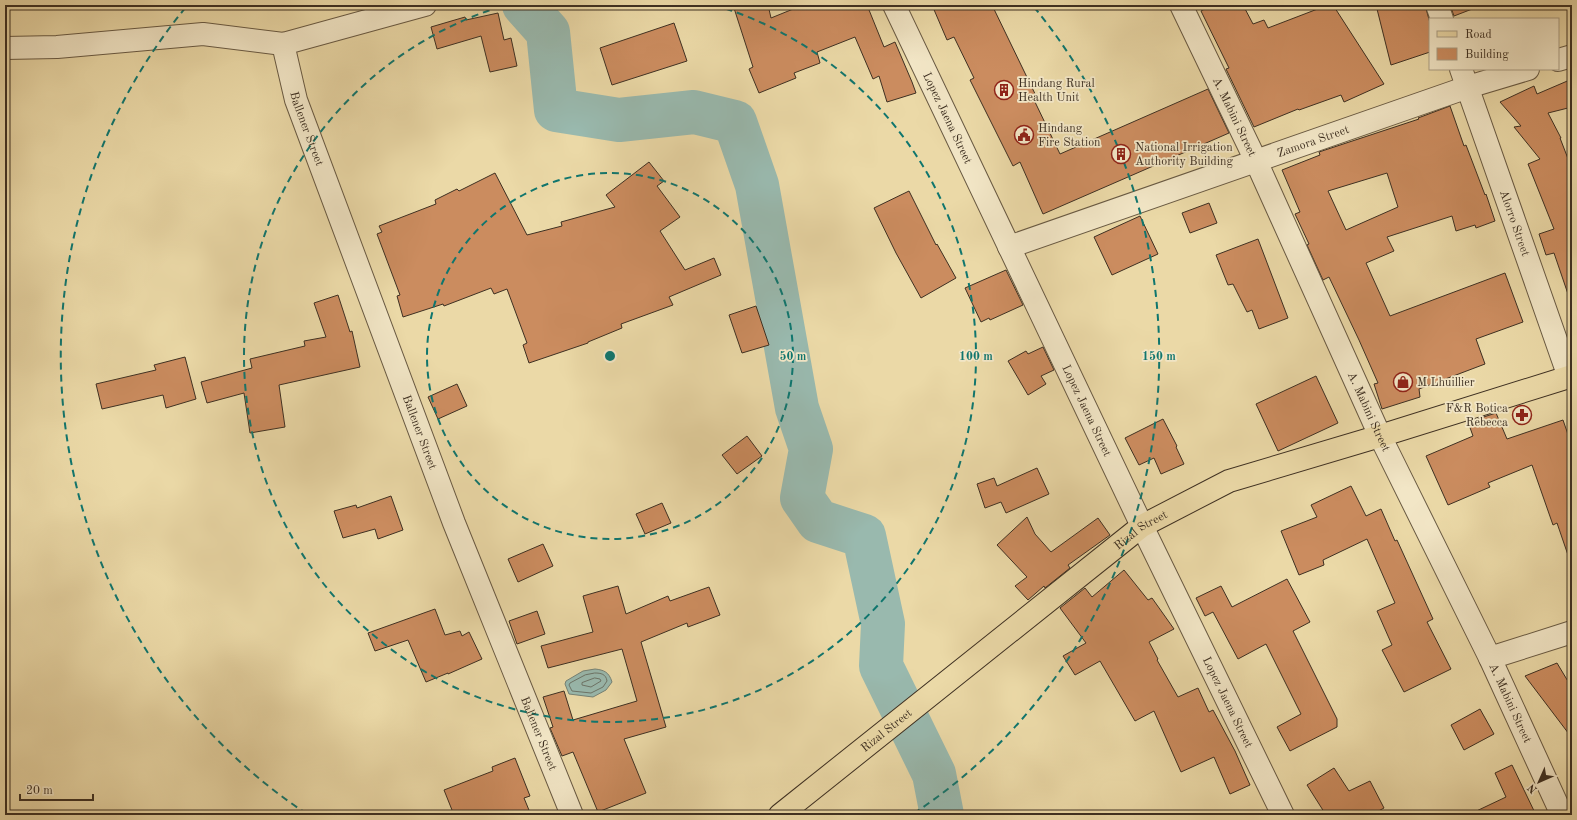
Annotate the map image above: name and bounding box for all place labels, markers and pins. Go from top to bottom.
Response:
place label: Hindang Rural Health Unit [1018,78,1095,104]
building icon: Hindang Rural Health Unit [993,79,1015,101]
place label: Hindang Fire Station [1038,123,1101,149]
public building icon: Hindang Fire Station [1013,124,1035,146]
place label: National Irrigation Authority Building [1135,142,1233,168]
building icon: National Irrigation Authority Building [1110,143,1132,165]
centre of rings [603,349,617,363]
shop icon: M Lhuillier [1392,371,1414,393]
place label: M Lhuillier [1417,377,1475,389]
place label: F&R Botica Rebecca [1446,403,1508,429]
pharmacy icon: F&R Botica Rebecca [1511,404,1533,426]

